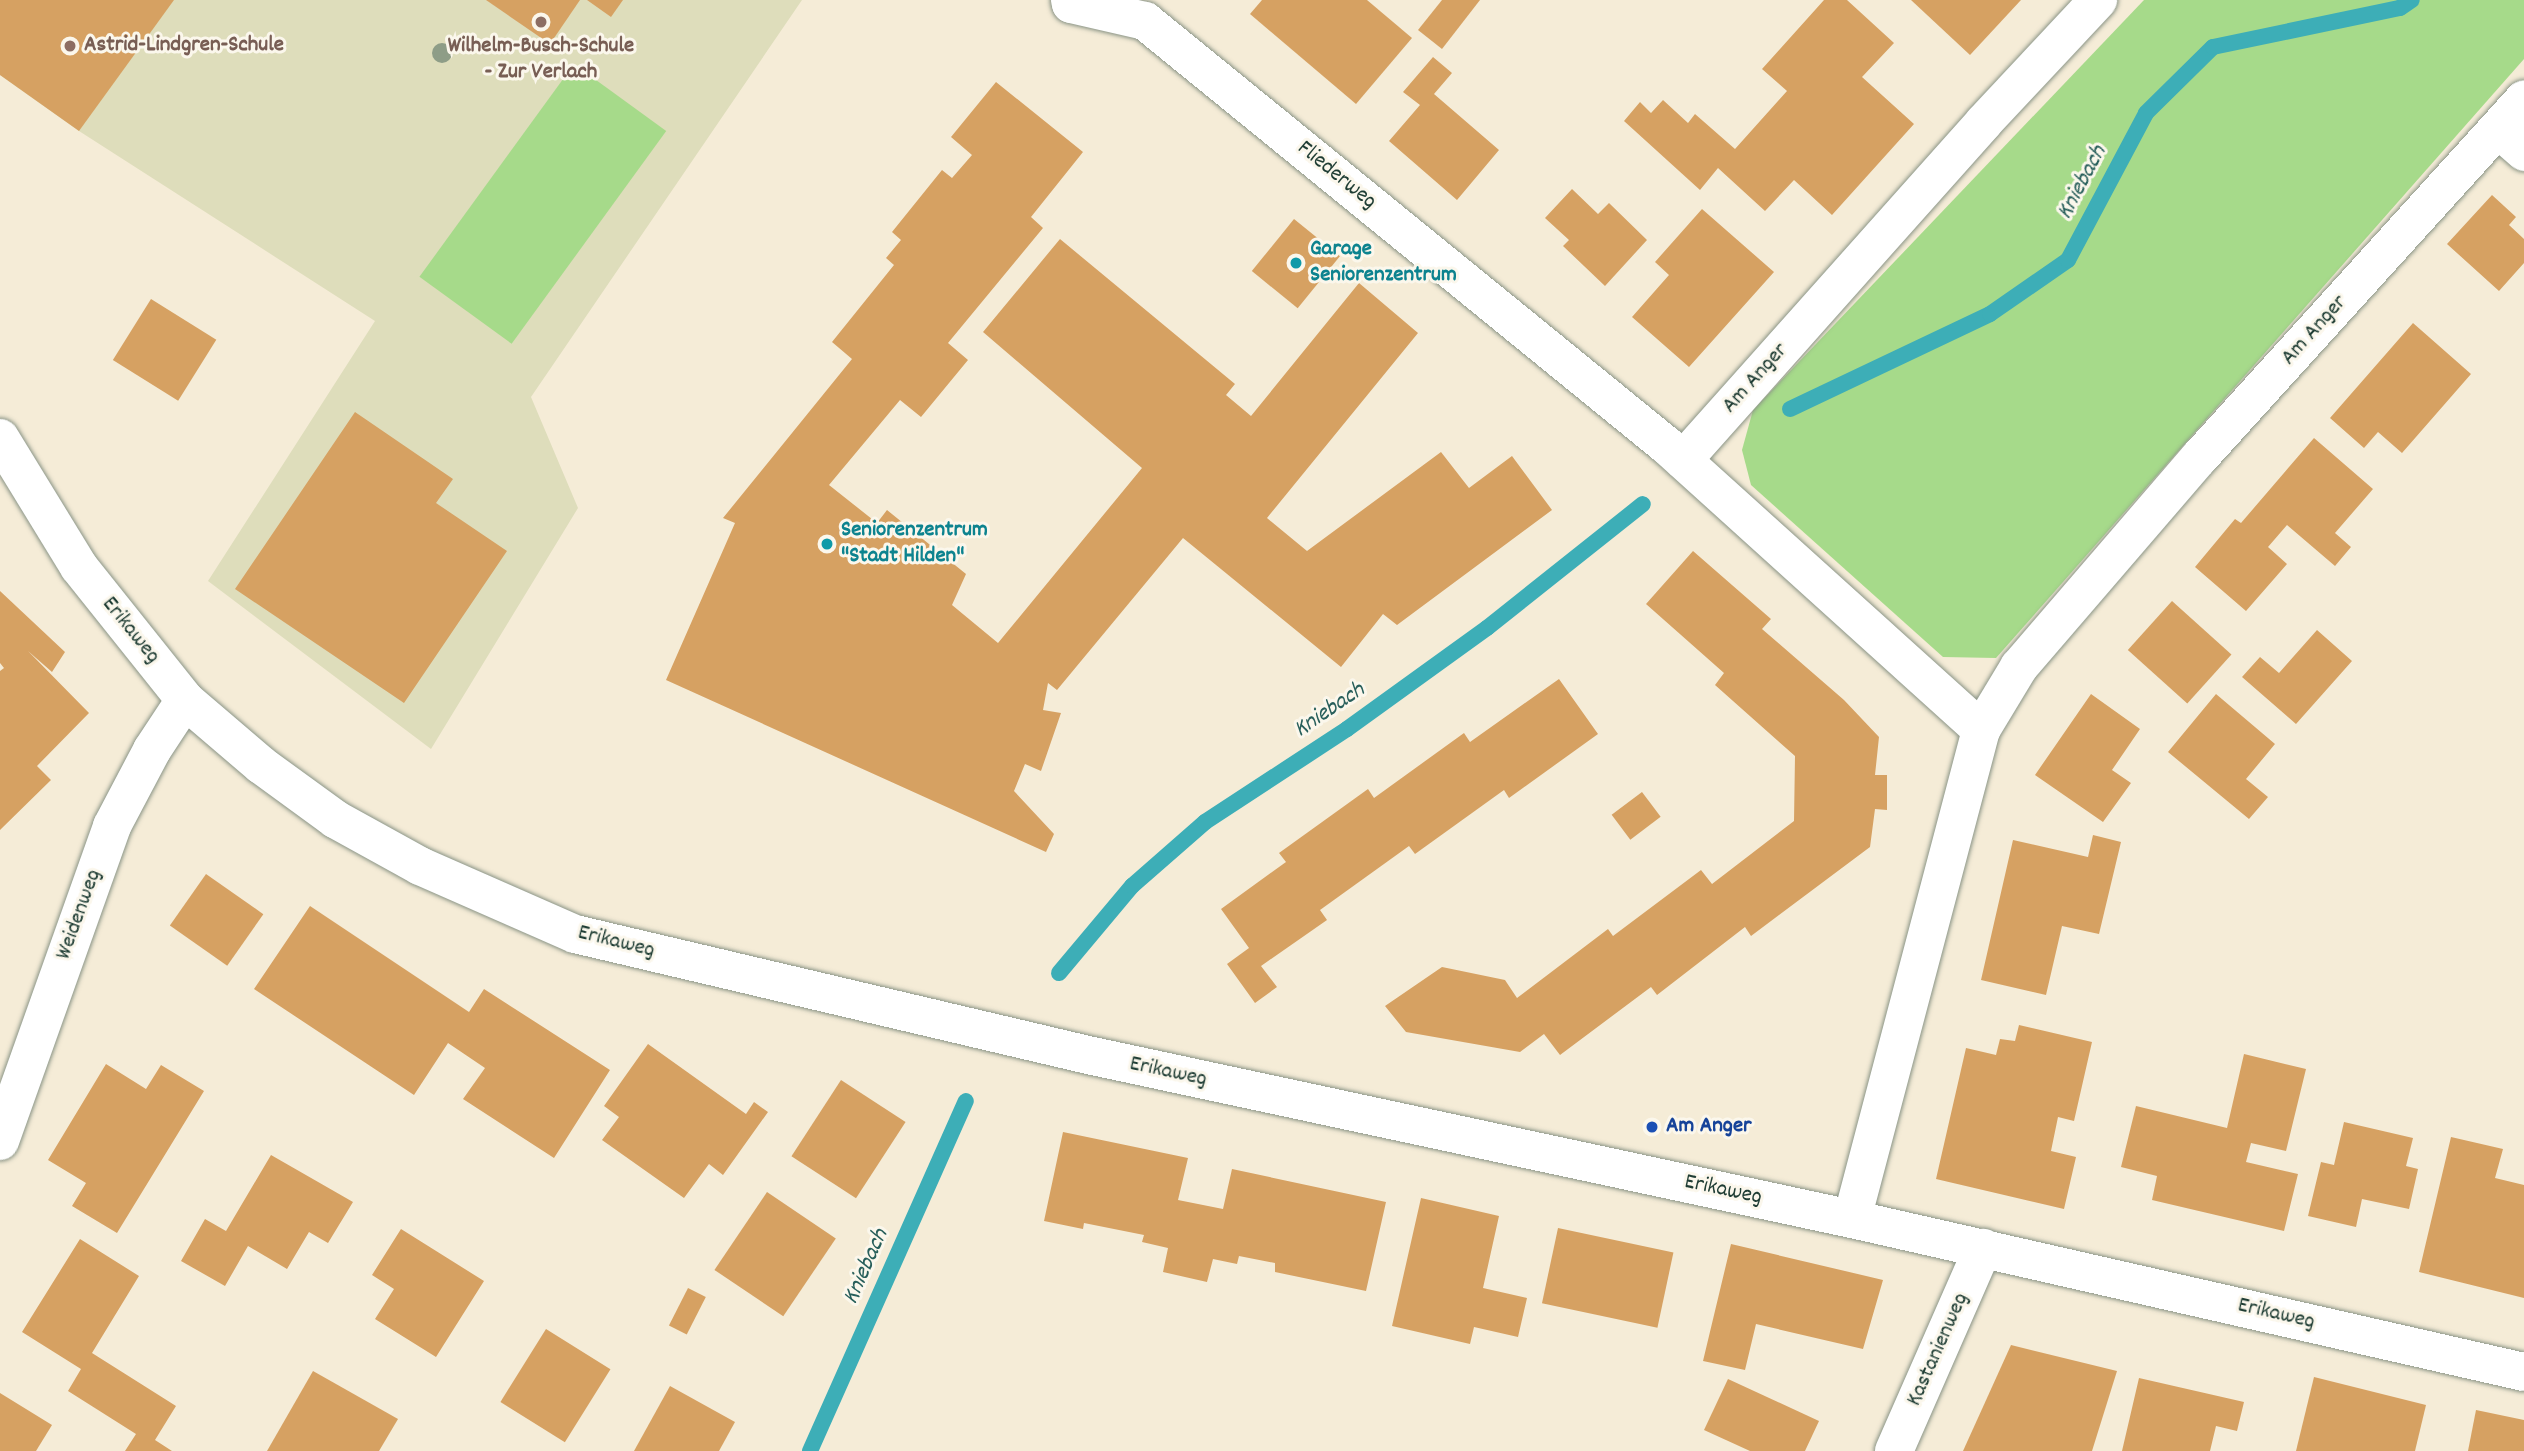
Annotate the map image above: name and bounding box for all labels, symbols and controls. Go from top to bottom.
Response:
marker: Wilhelm-Busch-Schule - Zur Verlach [533,14,549,30]
place label: Astrid-Lindgren-Schule [84,32,284,60]
place label: Wilhelm-Busch-Schule - Zur Verlach [448,33,634,87]
marker: Astrid-Lindgren-Schule [62,38,78,54]
street label: Fliederweg [1291,136,1381,216]
water label: Kniebach [2052,141,2114,225]
place label: Garage Seniorenzentrum [1310,236,1457,290]
marker: Garage Seniorenzentrum [1288,255,1304,271]
street label: Am Anger [2276,290,2354,372]
street label: Am Anger [1717,338,1795,420]
place label: Seniorenzentrum "Stadt Hilden" [841,517,988,571]
marker: Seniorenzentrum "Stadt Hilden" [819,536,835,552]
street label: Erikaweg [95,592,165,670]
water label: Kniebach [1289,677,1371,745]
street label: Weidenweg [51,866,109,964]
street label: Erikaweg [575,920,657,966]
street label: Erikaweg [1127,1051,1209,1095]
place label: Am Anger [1666,1113,1752,1141]
marker: Am Anger [1644,1119,1660,1135]
street label: Erikaweg [1682,1169,1764,1213]
water label: Kniebach [838,1225,896,1309]
street label: Kastanienweg [1902,1289,1976,1411]
street label: Erikaweg [2235,1293,2317,1337]

